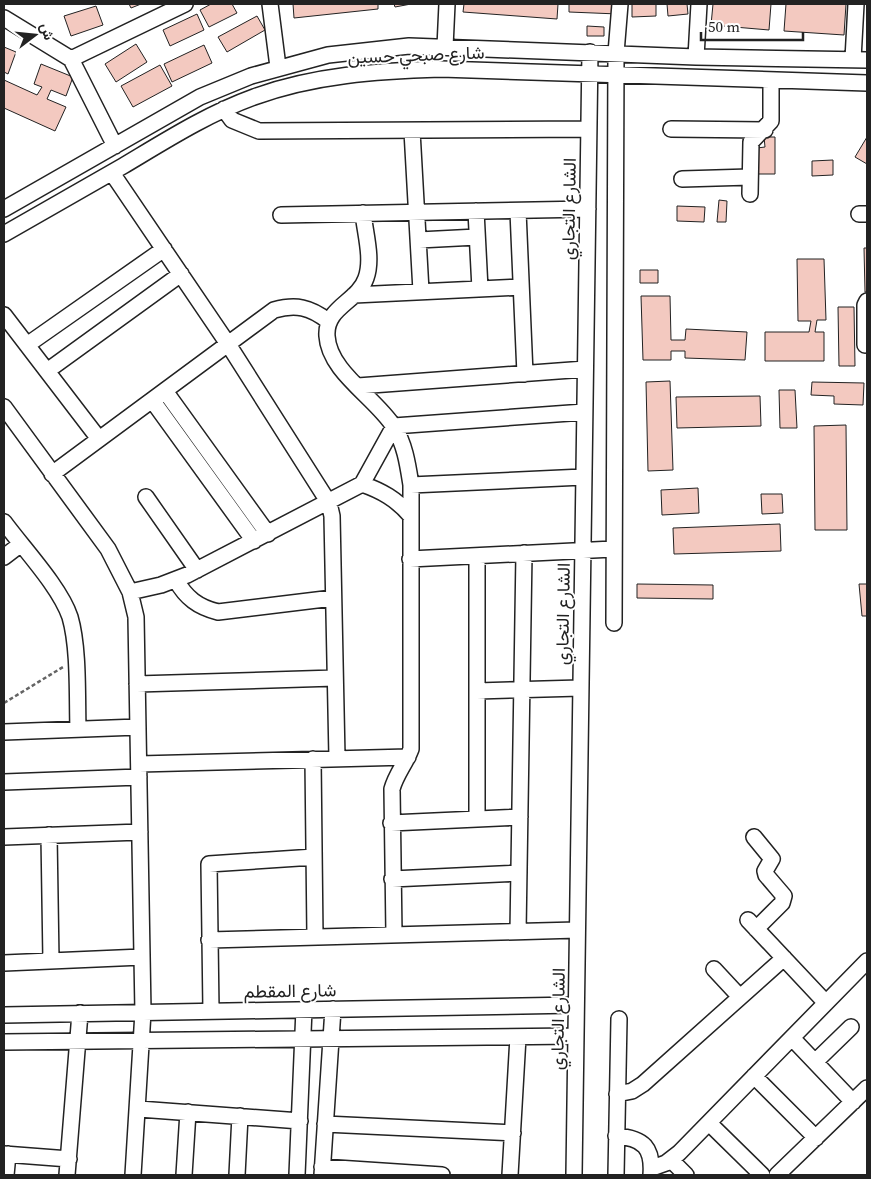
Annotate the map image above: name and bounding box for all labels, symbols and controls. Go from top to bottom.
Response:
north arrow [10,10,60,60]
scale bar [701,10,804,42]
text: 50 m [708,16,740,37]
text: ش [36,21,59,42]
street label: شارع صبحي حسين [347,40,485,72]
street label: الشارع التجاري [555,158,585,260]
street label: الشارع التجاري [549,563,579,665]
street label: الشارع التجاري [544,968,574,1070]
street label: شارع المقطم [243,977,336,1004]

